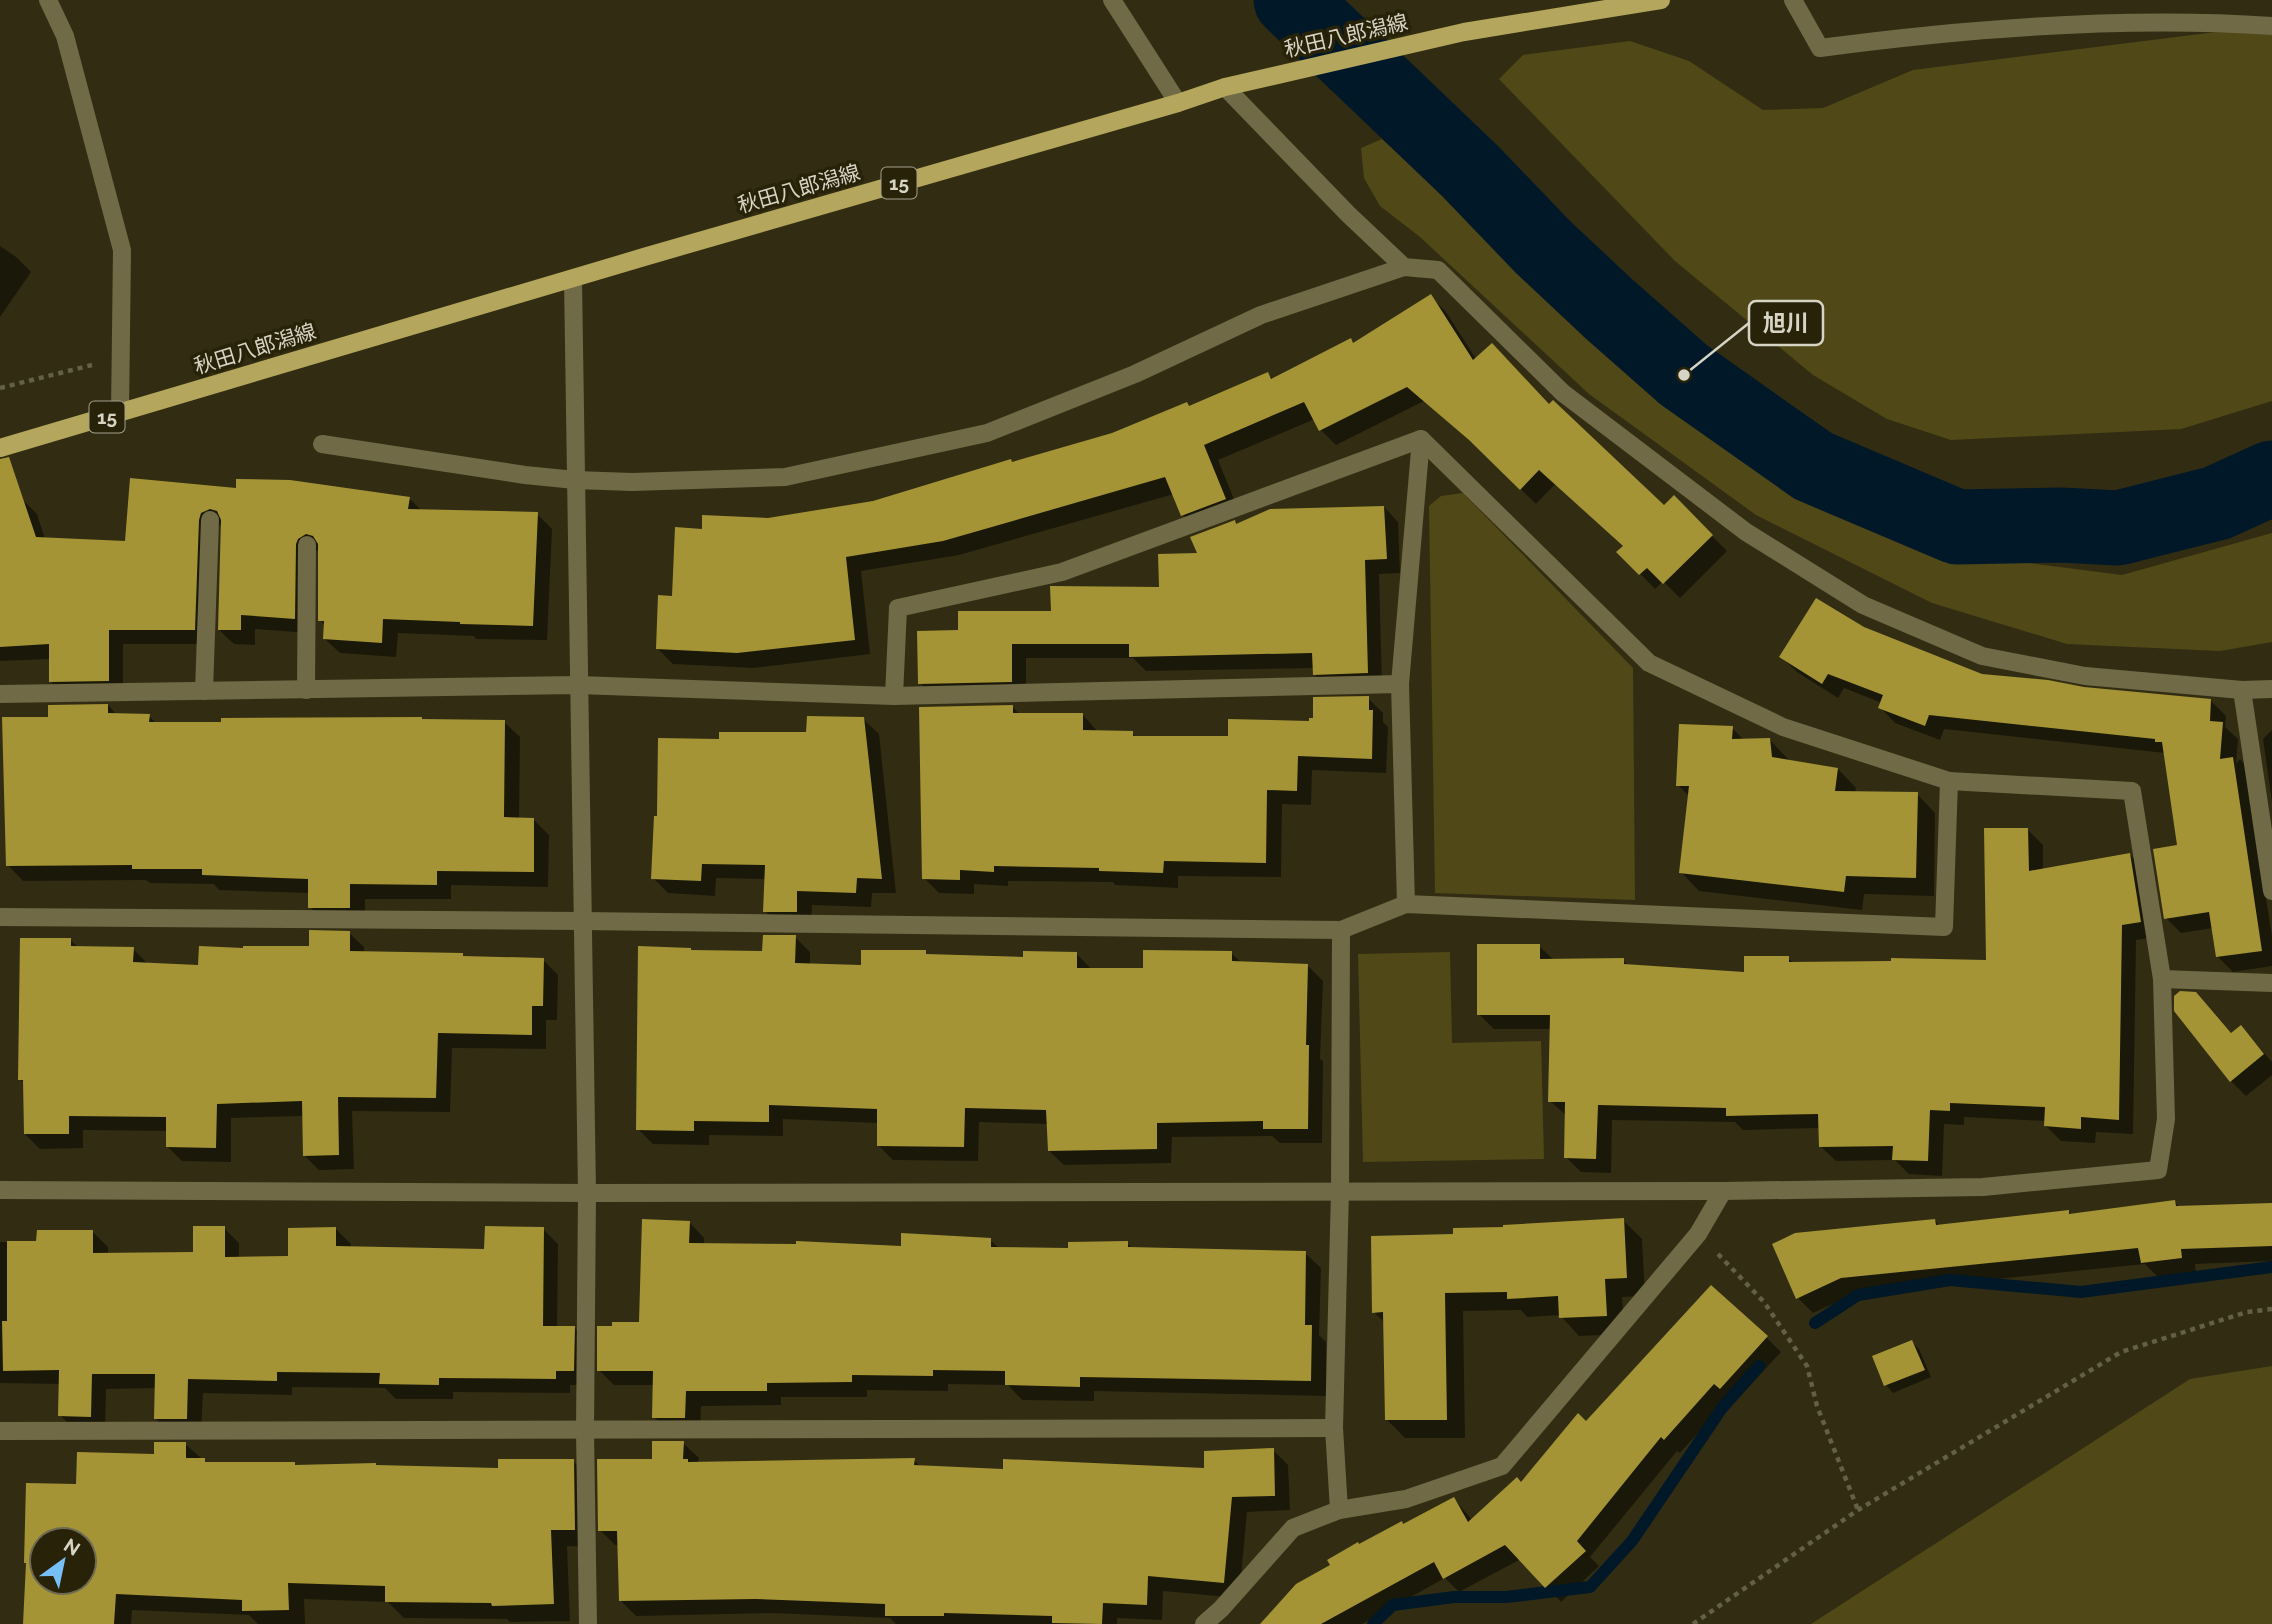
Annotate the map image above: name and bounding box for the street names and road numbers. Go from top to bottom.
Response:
street label: 秋田八郎潟線 [1282,9,1410,62]
street label: 秋田八郎潟線 [735,159,863,218]
road number: 15 [881,168,916,198]
street label: 秋田八郎潟線 [191,318,319,379]
road number: 15 [90,402,124,432]

